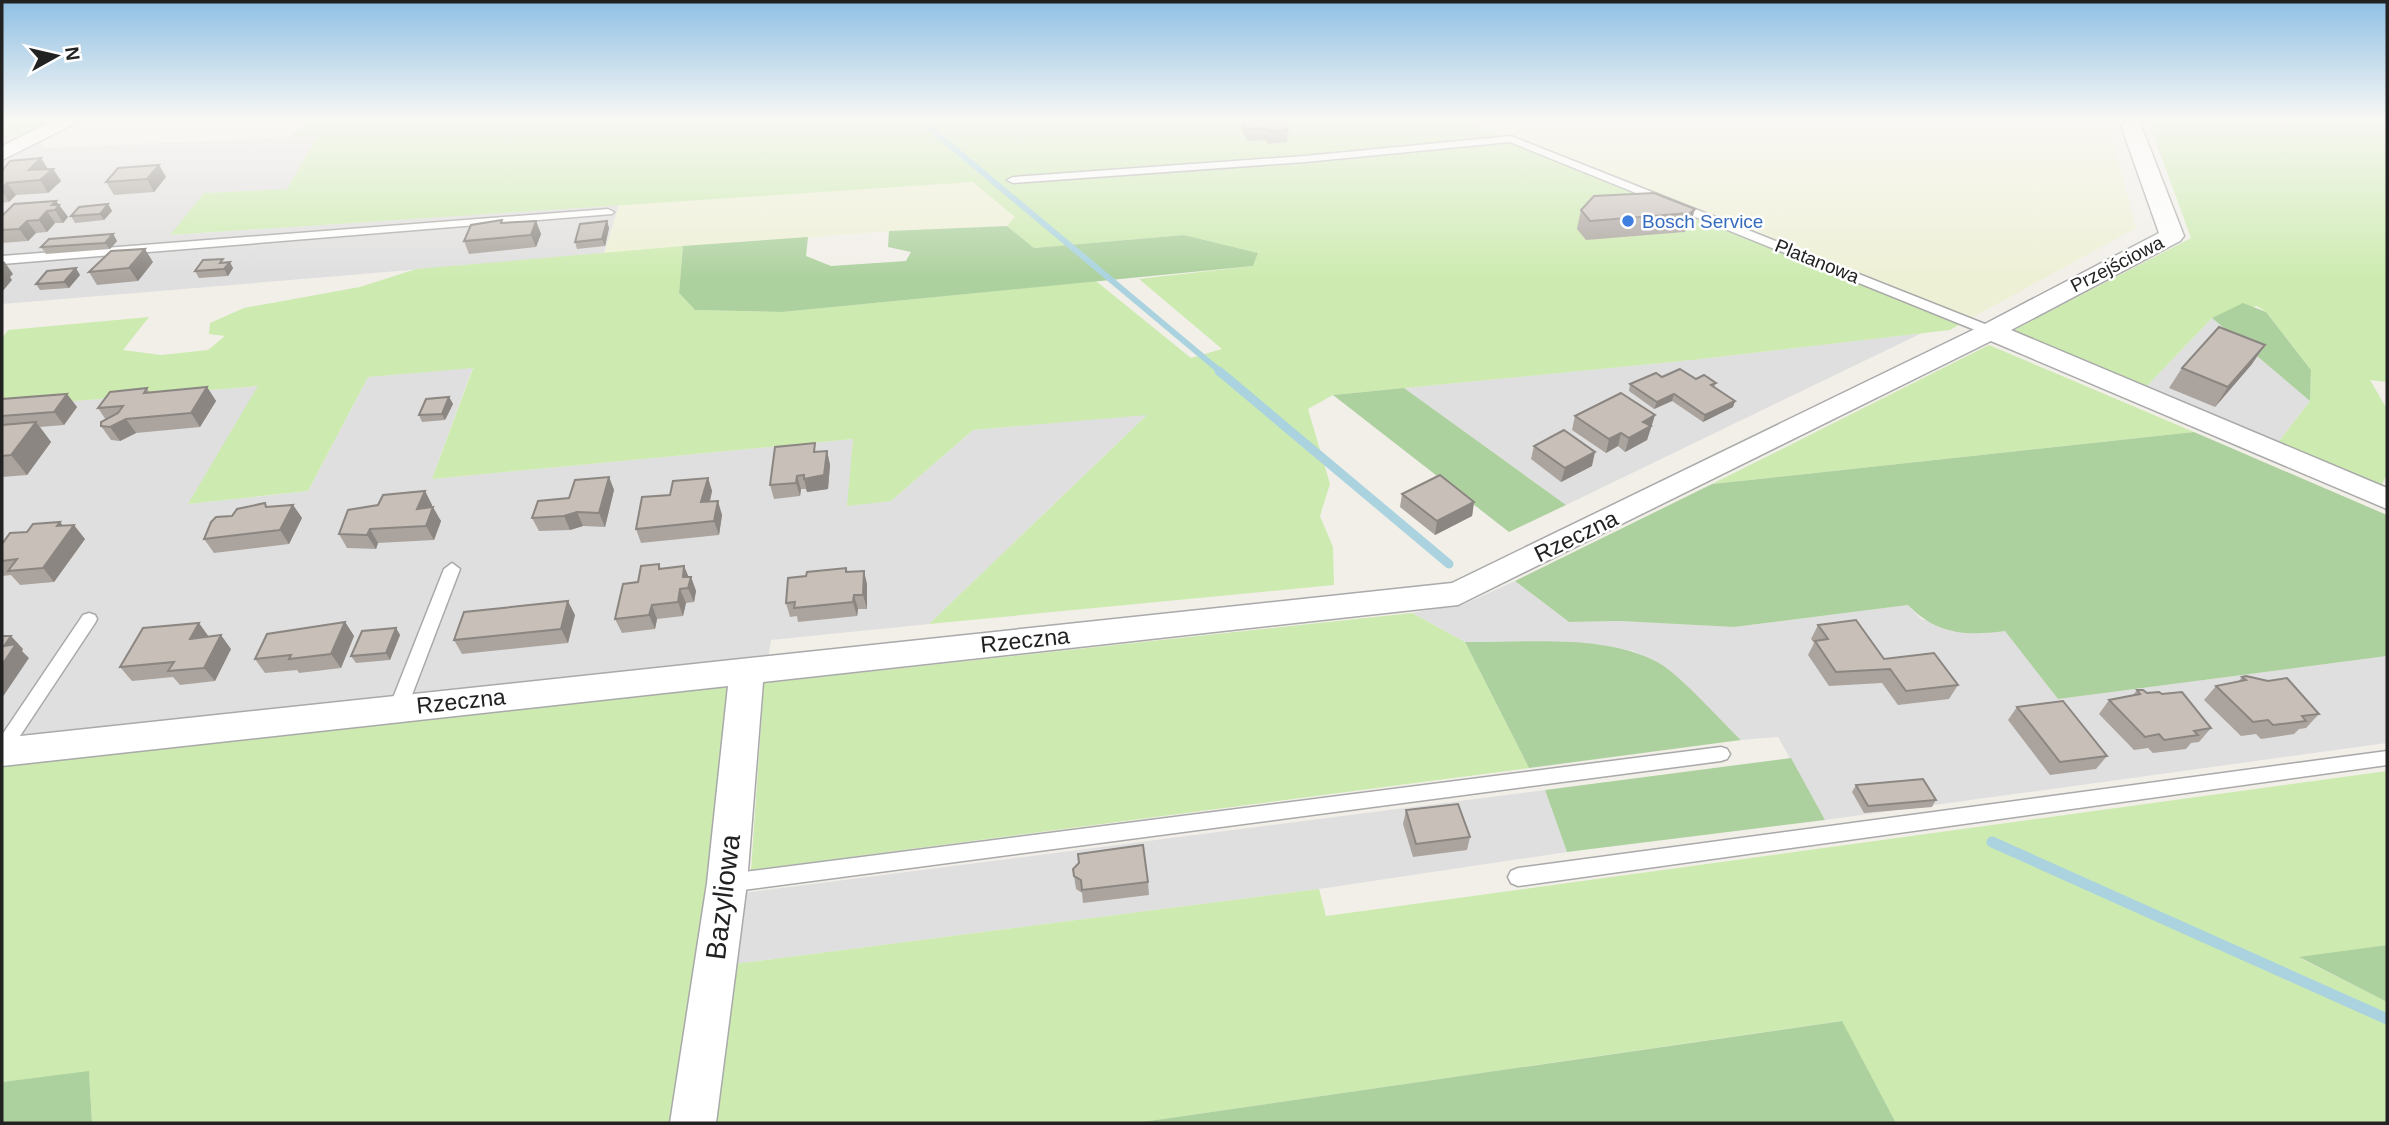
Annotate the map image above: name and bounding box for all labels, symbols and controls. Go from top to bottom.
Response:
north arrow [21,21,91,91]
text: N [61,45,84,62]
place label: Bosch Service [1642,211,1763,232]
marker: Bosch Service [1620,213,1636,229]
street label: Przejściowa [2067,231,2167,296]
street label: Platanowa [1772,235,1862,288]
street label: Rzeczna [1530,505,1622,567]
street label: Rzeczna [979,622,1071,658]
street label: Rzeczna [415,683,507,719]
street label: Bazyliowa [700,832,746,961]

